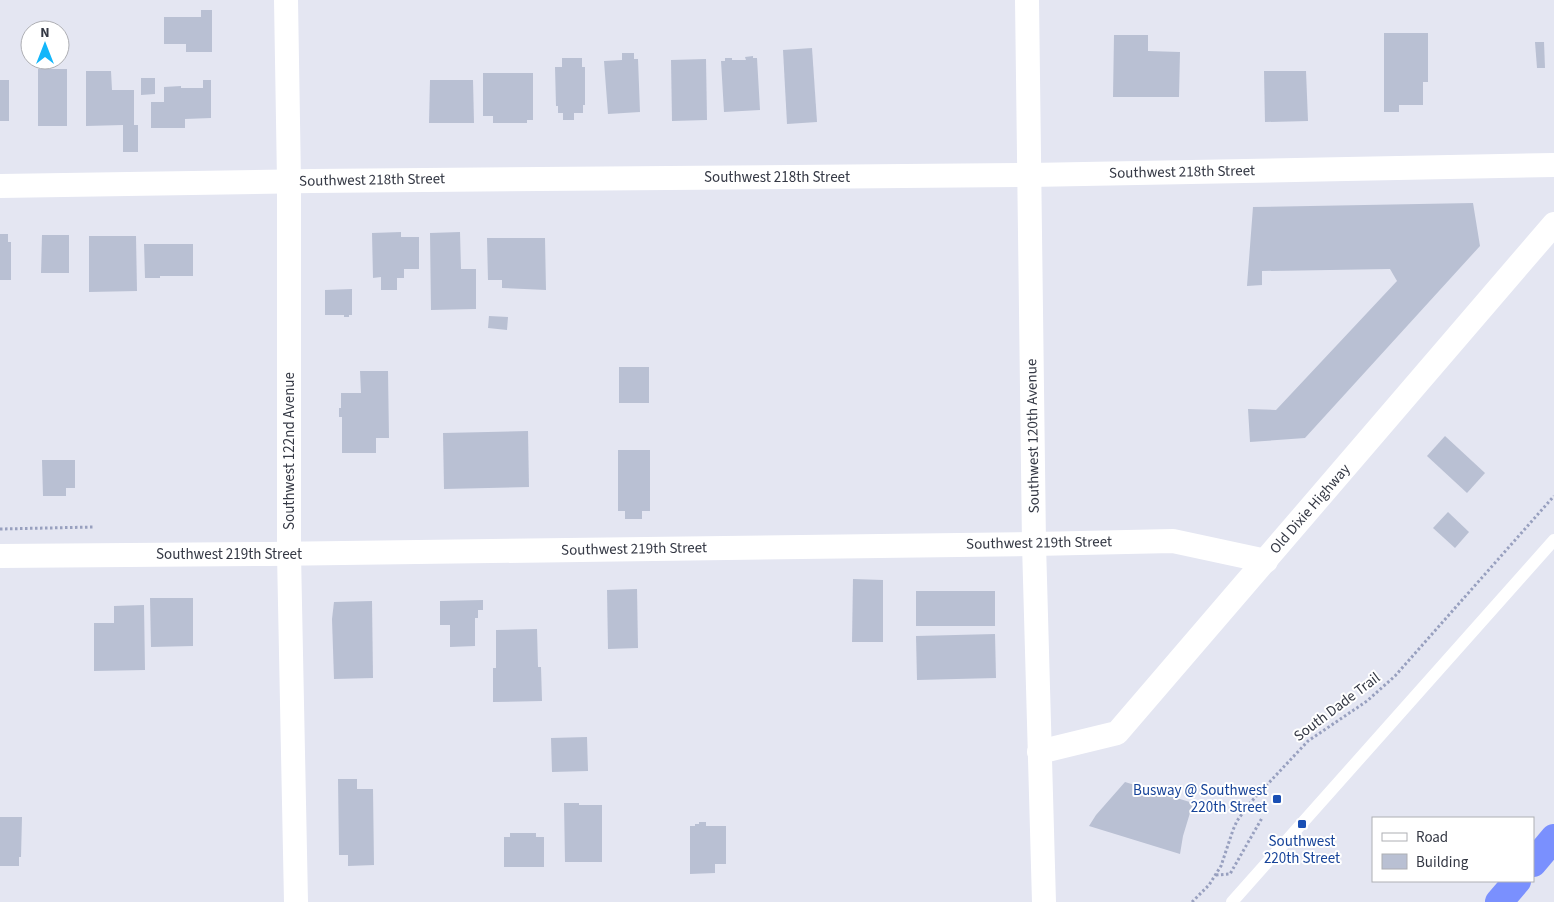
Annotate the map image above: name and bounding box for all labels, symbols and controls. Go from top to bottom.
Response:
north arrow [20,20,70,70]
text: N [40,23,50,43]
street label: Southwest 218th Street [1109,160,1255,184]
street label: Southwest 218th Street [704,167,850,188]
street label: Southwest 218th Street [299,168,445,192]
street label: Southwest 120th Avenue [1021,359,1045,513]
street label: Southwest 122nd Avenue [279,372,300,530]
street label: Old Dixie Highway [1265,459,1355,559]
street label: Southwest 219th Street [966,531,1112,555]
street label: Southwest 219th Street [561,537,707,561]
street label: Southwest 219th Street [156,544,302,565]
street label: South Dade Trail [1289,667,1385,746]
place label: Busway @ Southwest 220th Street [1133,780,1267,818]
marker: Busway @ Southwest 220th Street [1271,793,1283,805]
legend [1372,817,1534,882]
marker: Southwest 220th Street [1296,818,1308,830]
text: Road [1416,827,1448,848]
place label: Southwest 220th Street [1264,831,1340,869]
text: Building [1416,852,1469,873]

